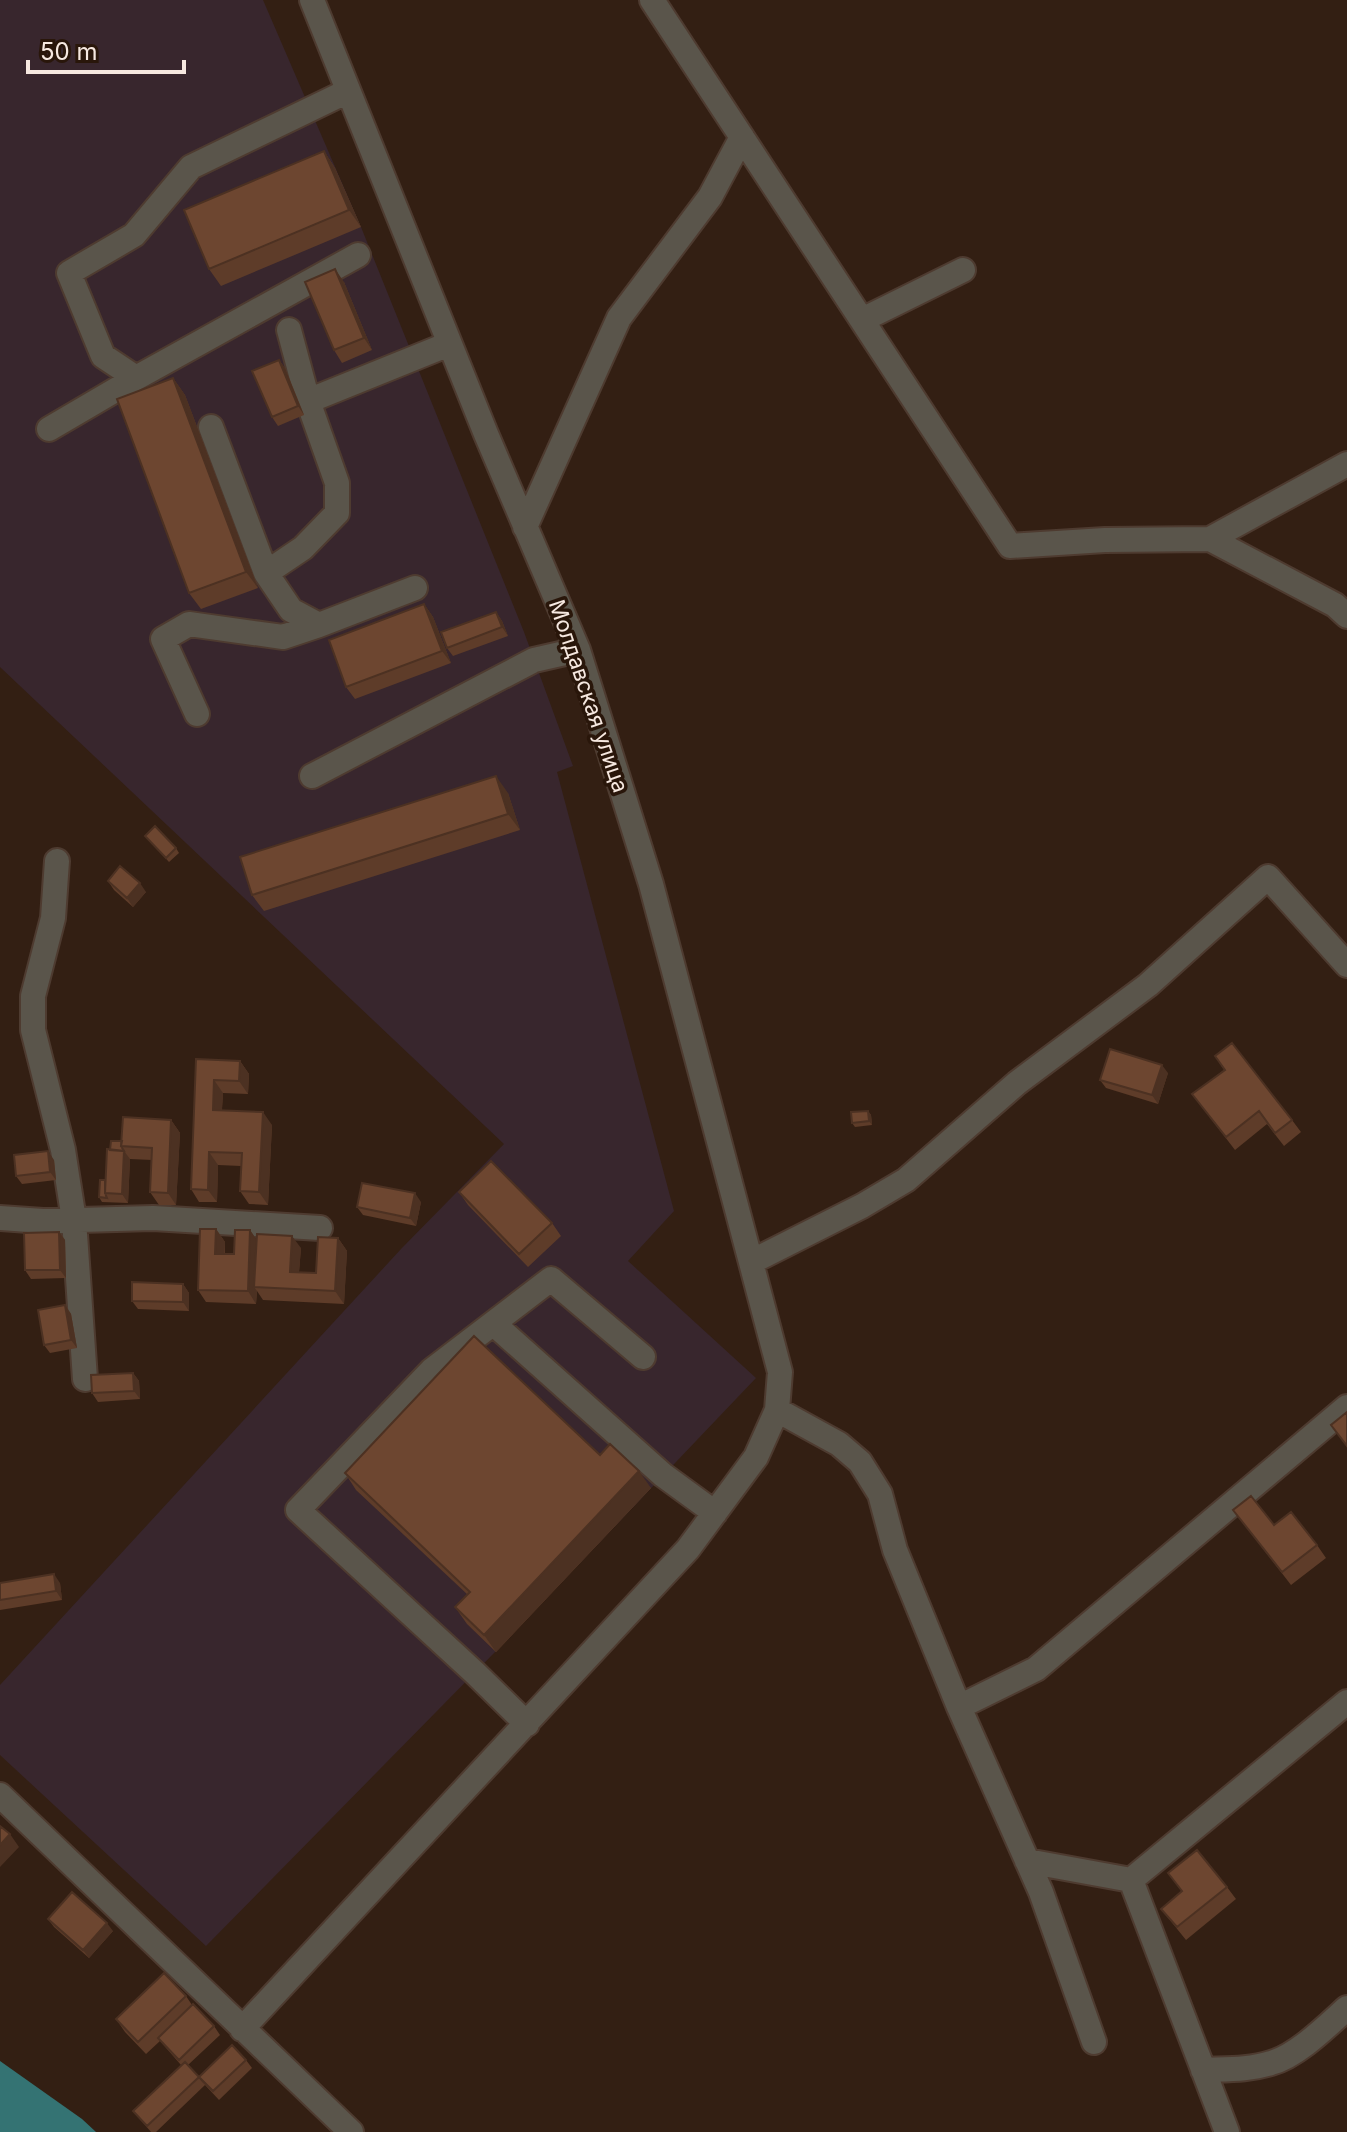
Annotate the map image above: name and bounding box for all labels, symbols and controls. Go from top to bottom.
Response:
scale bar [28,24,184,74]
text: 50 m [40,37,98,66]
street label: Молдавская улица [544,596,634,796]

